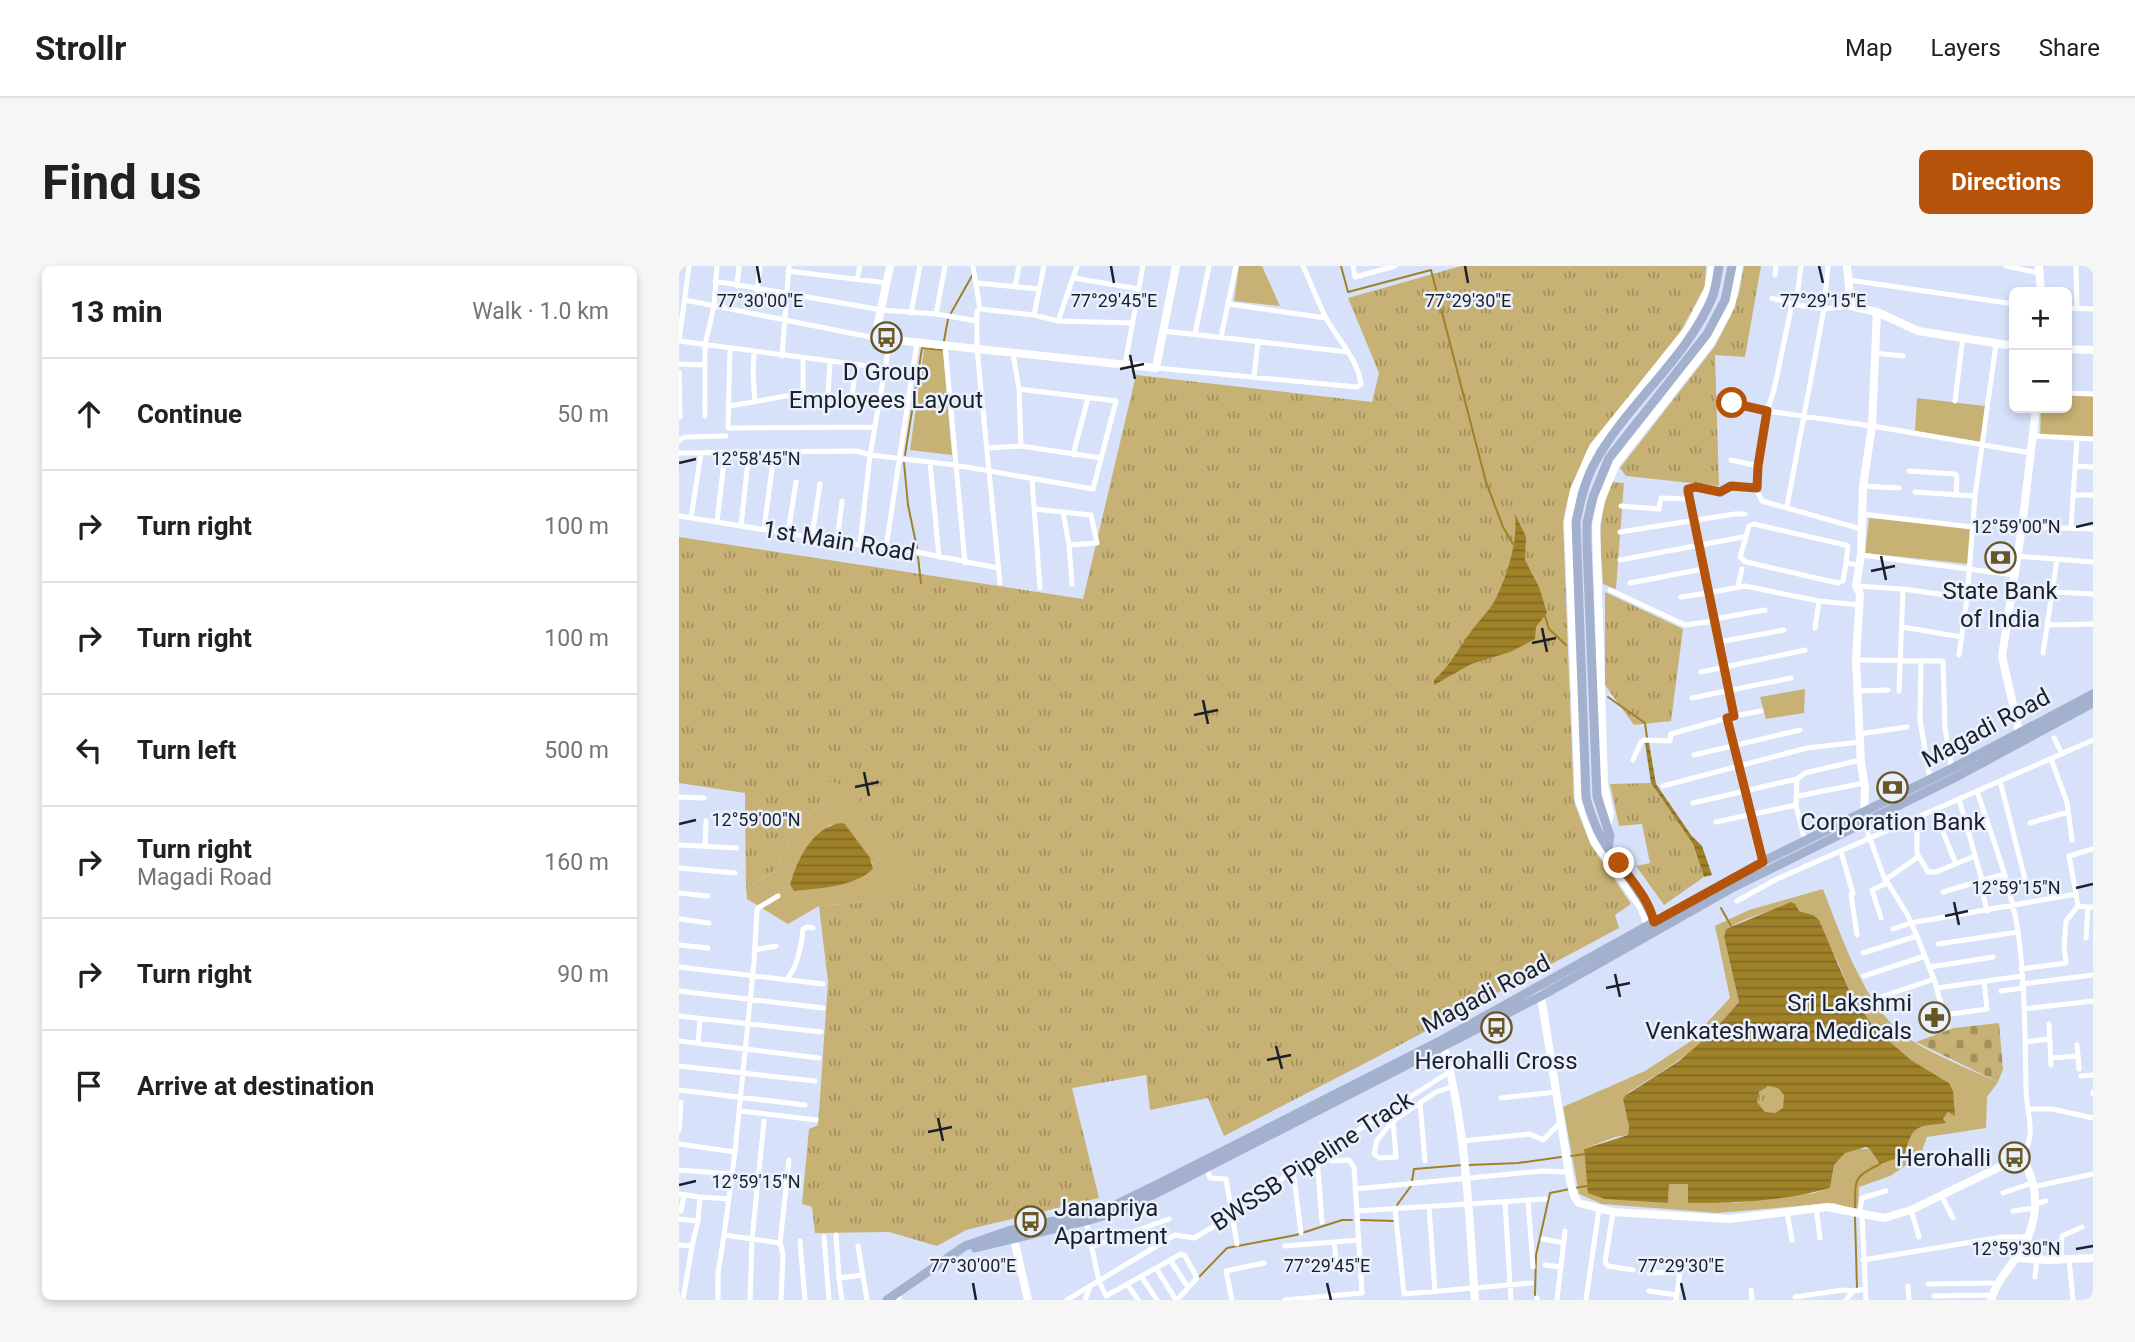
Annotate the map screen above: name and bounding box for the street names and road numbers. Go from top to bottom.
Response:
street label: 1st Main Road [761,515,917,567]
street label: Magadi Road [1917,683,2055,773]
street label: Magadi Road [1417,949,1555,1039]
street label: BWSSB Pipeline Track [1206,1085,1419,1237]

